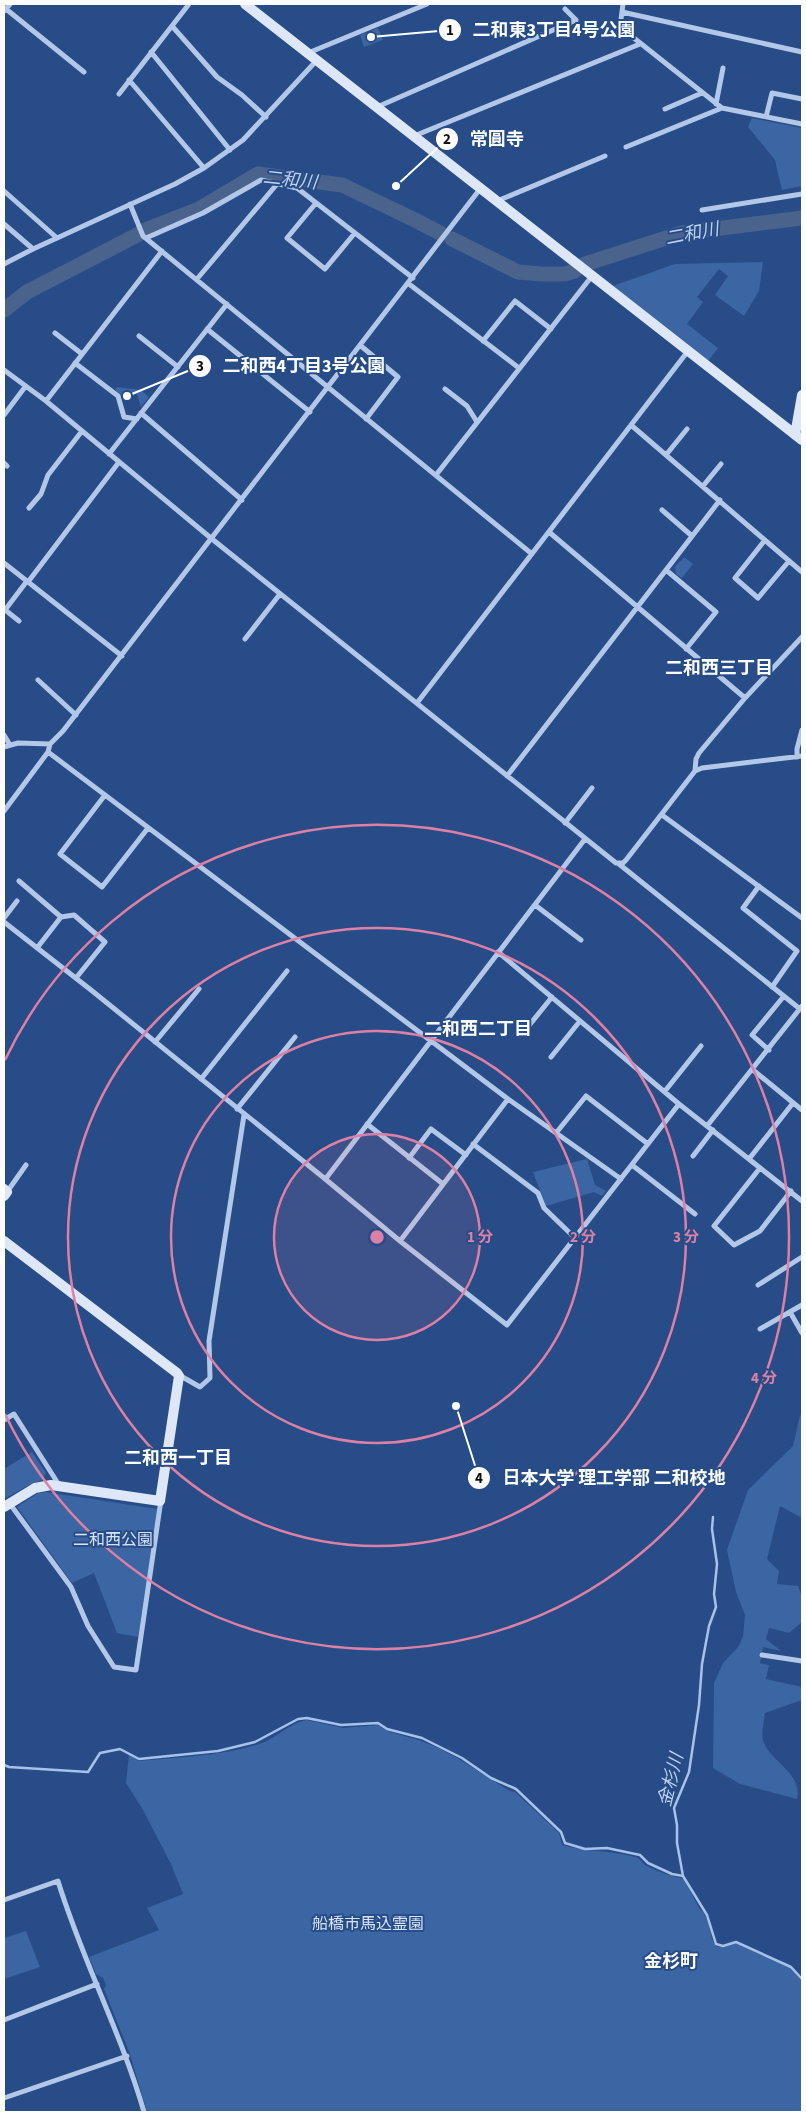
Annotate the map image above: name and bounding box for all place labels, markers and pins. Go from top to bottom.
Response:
callout: 二和東3丁目4号公園 [438,14,646,47]
callout: 常圓寺 [435,123,534,156]
callout: 二和西4丁目3号公園 [187,349,395,382]
centre of rings [368,1228,386,1246]
callout: 日本大学 理工学部 二和校地 [467,1461,735,1494]

